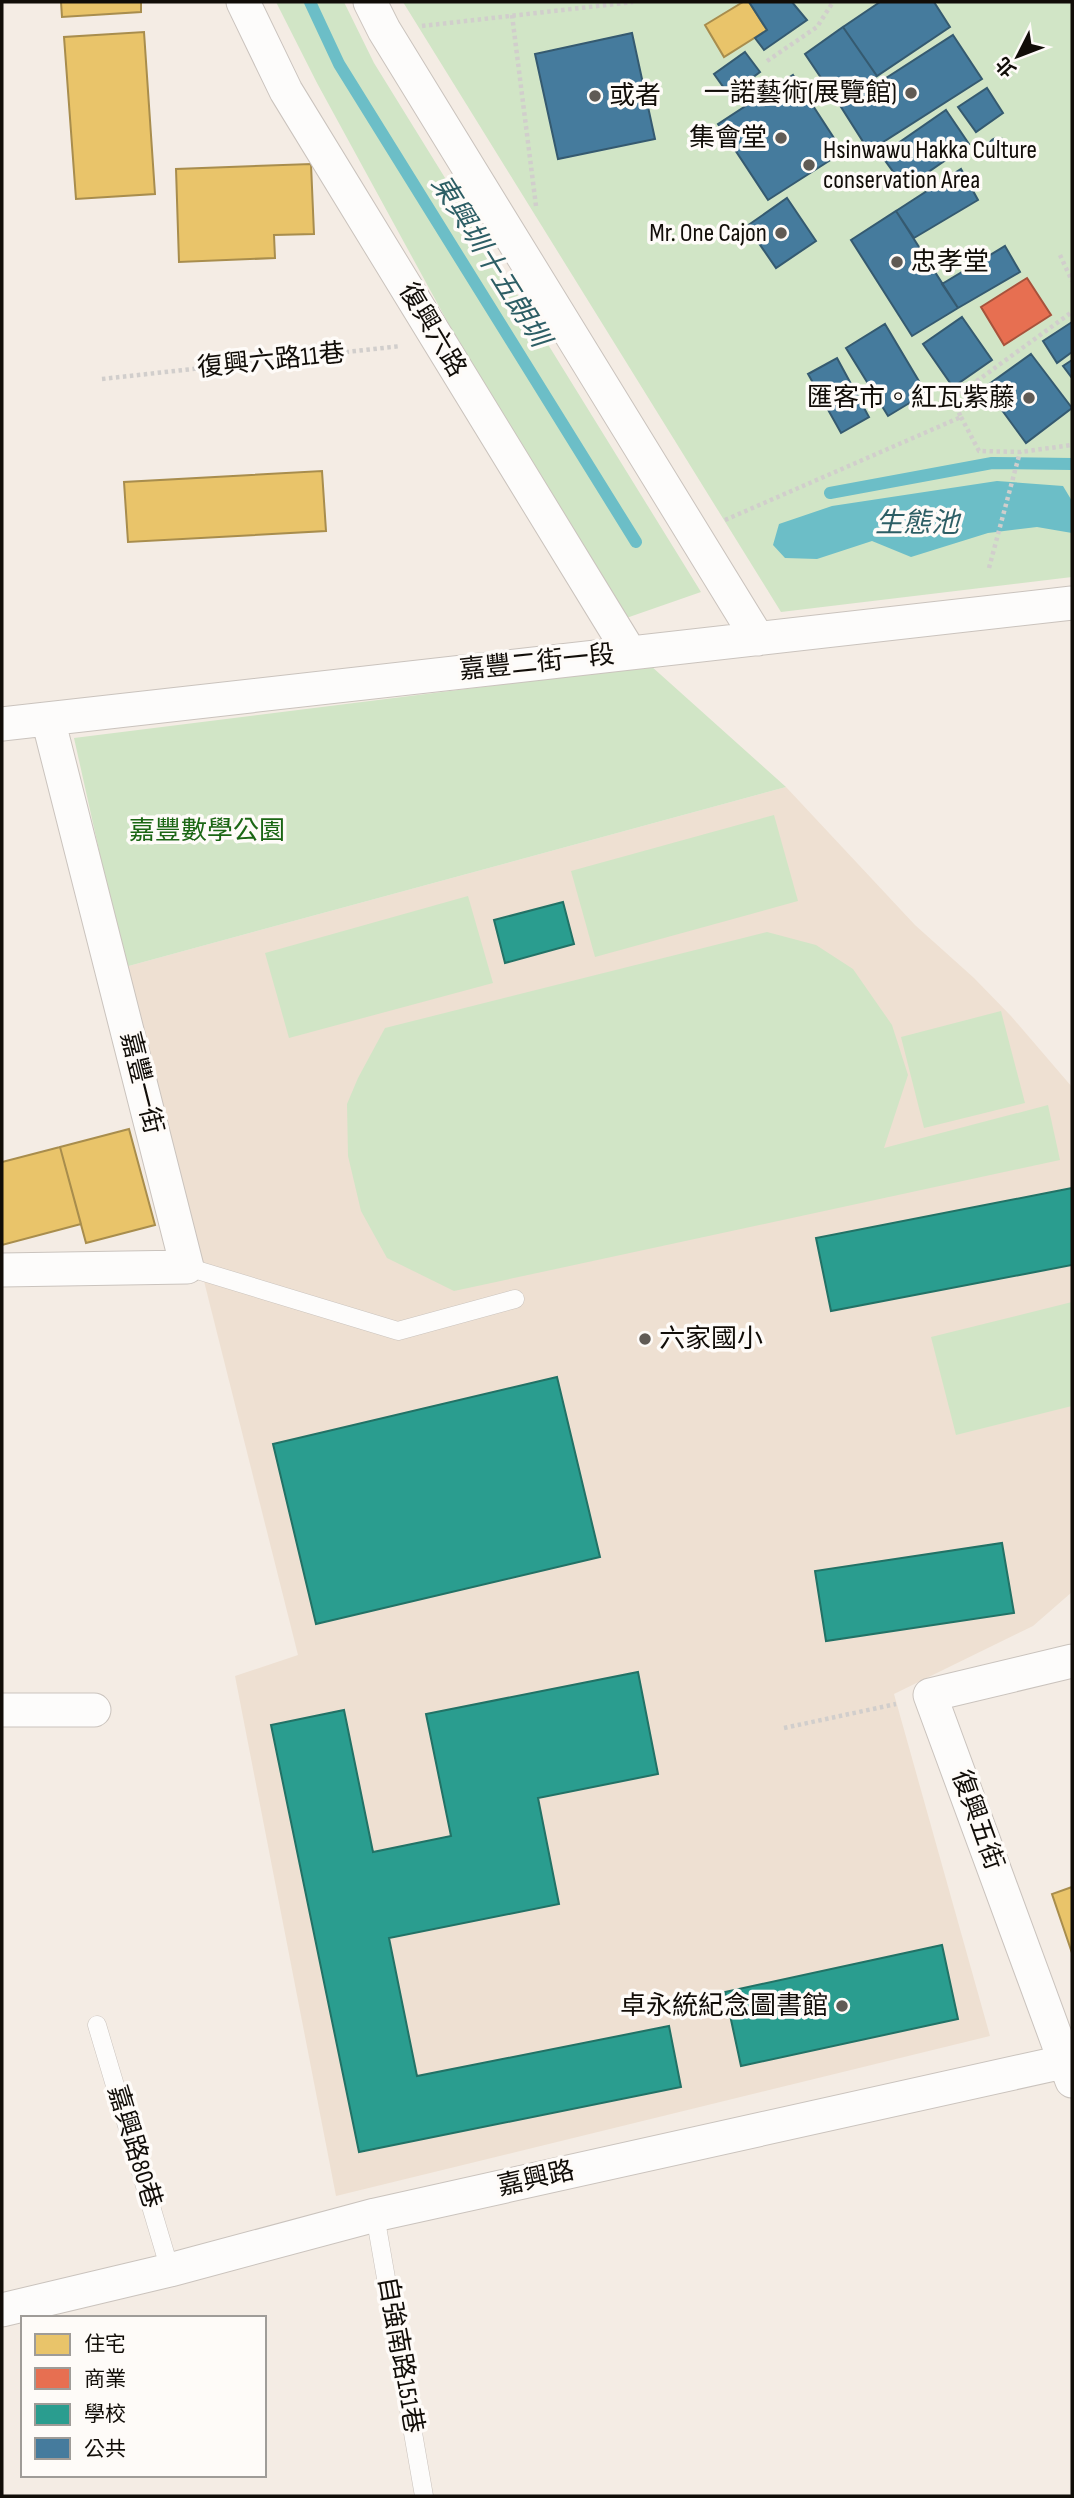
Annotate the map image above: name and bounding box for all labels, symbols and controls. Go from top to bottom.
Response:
north arrow [983,21,1053,91]
text: 北 [992,52,1021,81]
place label: 一諾藝術(展覽館) [704,78,897,109]
place label: 或者 [609,81,661,112]
marker: 一諾藝術(展覽館) [903,85,919,101]
marker: 或者 [587,88,603,104]
place label: 集會堂 [689,123,767,154]
marker: 集會堂 [773,130,789,146]
place label: Hsinwawu Hakka Culture conservation Area [823,135,1037,196]
marker: Hsinwawu Hakka Culture conservation Area [801,157,817,173]
water label: 東興圳十五朗圳 [424,169,558,356]
place label: Mr. One Cajon [649,218,767,249]
marker: Mr. One Cajon [773,225,789,241]
place label: 忠孝堂 [911,247,989,278]
marker: 忠孝堂 [889,254,905,270]
street label: 復興六路 [392,277,472,383]
street label: 復興六路11巷 [196,338,346,384]
place label: 匯客市。紅瓦紫藤 [807,383,1015,414]
marker: 匯客市。紅瓦紫藤 [1021,390,1037,406]
water label: 生態池 [875,507,962,540]
street label: 嘉豐二街一段 [458,639,616,687]
park label: 嘉豐數學公園 [129,816,285,847]
street label: 嘉豐一街 [113,1029,169,1137]
place label: 六家國小 [659,1324,763,1355]
marker: 六家國小 [637,1331,653,1347]
street label: 復興五街 [945,1766,1009,1874]
place label: 卓永統紀念圖書館 [620,1991,828,2022]
marker: 卓永統紀念圖書館 [834,1998,850,2014]
street label: 嘉興路80巷 [101,2082,167,2212]
street label: 嘉興路 [495,2155,577,2203]
street label: 自強南路151巷 [371,2274,429,2436]
legend [21,2316,266,2477]
text: 住宅 [84,2332,126,2357]
text: 商業 [84,2367,126,2392]
text: 學校 [84,2402,126,2427]
text: 公共 [84,2437,126,2462]

